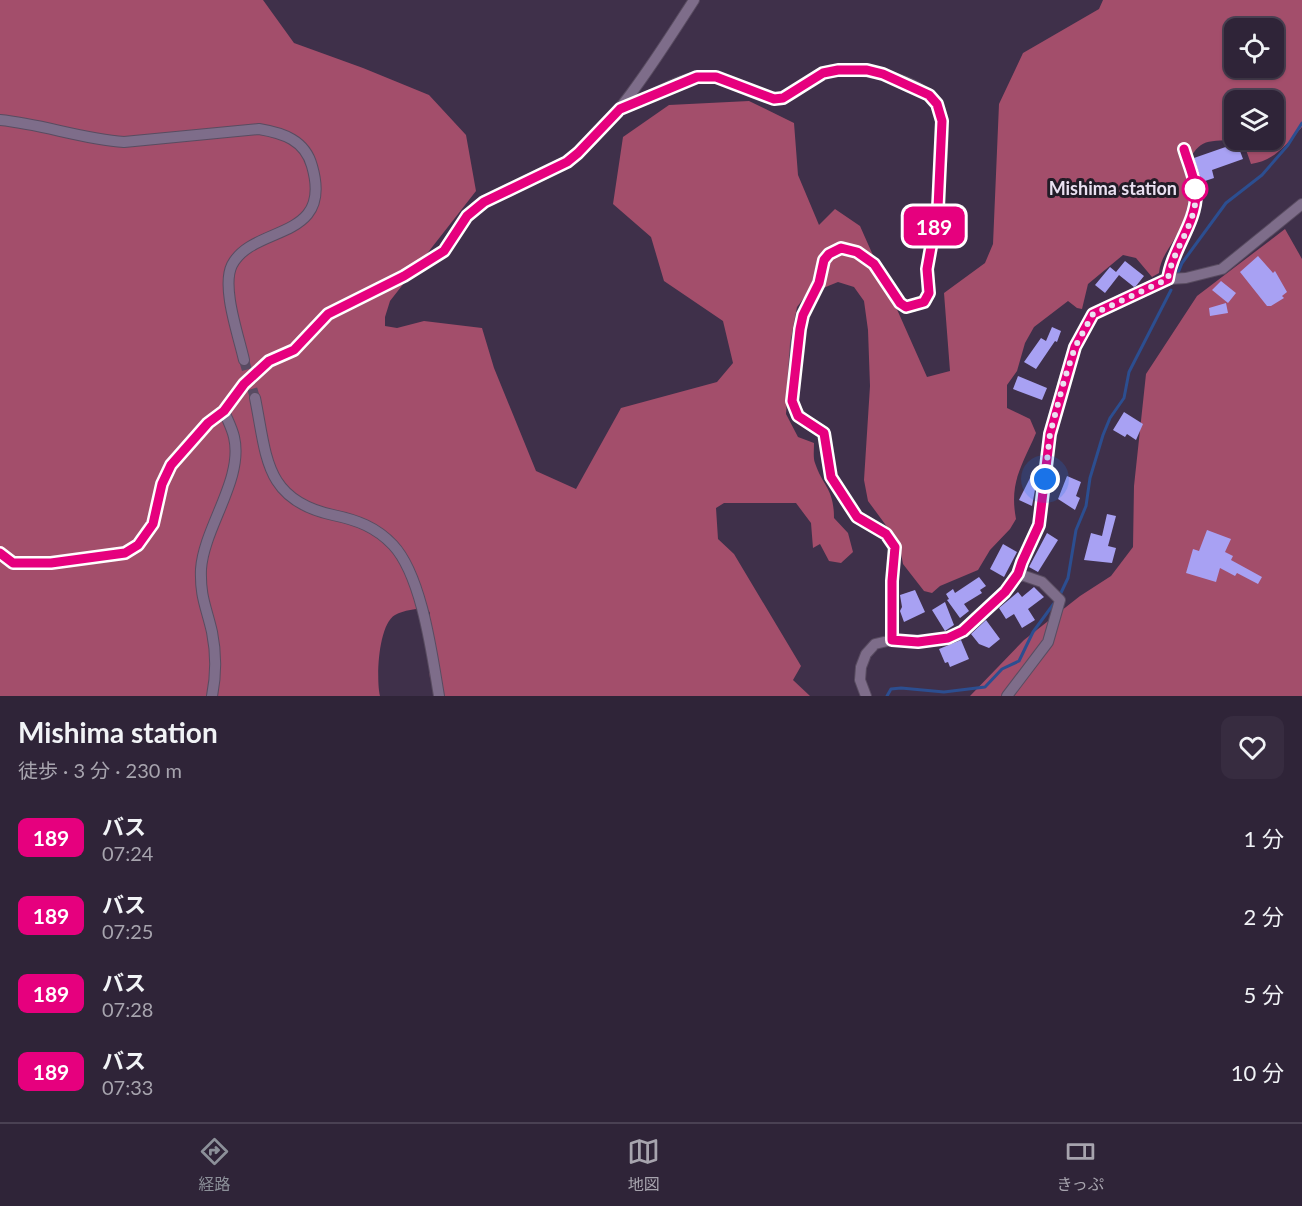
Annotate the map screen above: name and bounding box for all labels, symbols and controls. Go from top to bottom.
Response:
map controls [1224,18,1284,150]
button: locate [1224,18,1284,78]
button: layers [1224,90,1284,150]
marker: Mishima station [1182,176,1208,202]
place label: Mishima station [1049,177,1177,199]
line badge: 189 [900,206,968,246]
text: 189 [916,214,952,239]
your location [1030,464,1060,494]
text: Mishima station [18,715,218,749]
button: heart [1221,716,1284,779]
text: 徒歩 · 3 分 · 230 m [18,758,182,782]
text: バス [102,813,146,840]
text: 189 [33,825,69,850]
text: 1 分 [1244,825,1284,852]
text: 07:24 [102,841,153,865]
text: バス [102,891,146,918]
text: 189 [33,903,69,928]
text: 2 分 [1244,903,1284,930]
text: 07:25 [102,919,153,943]
text: バス [102,969,146,996]
text: 189 [33,981,69,1006]
text: 5 分 [1244,981,1284,1008]
text: 07:28 [102,997,153,1021]
text: バス [102,1047,146,1074]
text: 189 [33,1059,69,1084]
text: 10 分 [1231,1059,1284,1086]
text: 07:33 [102,1075,153,1099]
tab: 経路 [198,1135,231,1195]
tab: 地図 [627,1135,660,1195]
tab: きっぷ [1057,1135,1104,1195]

